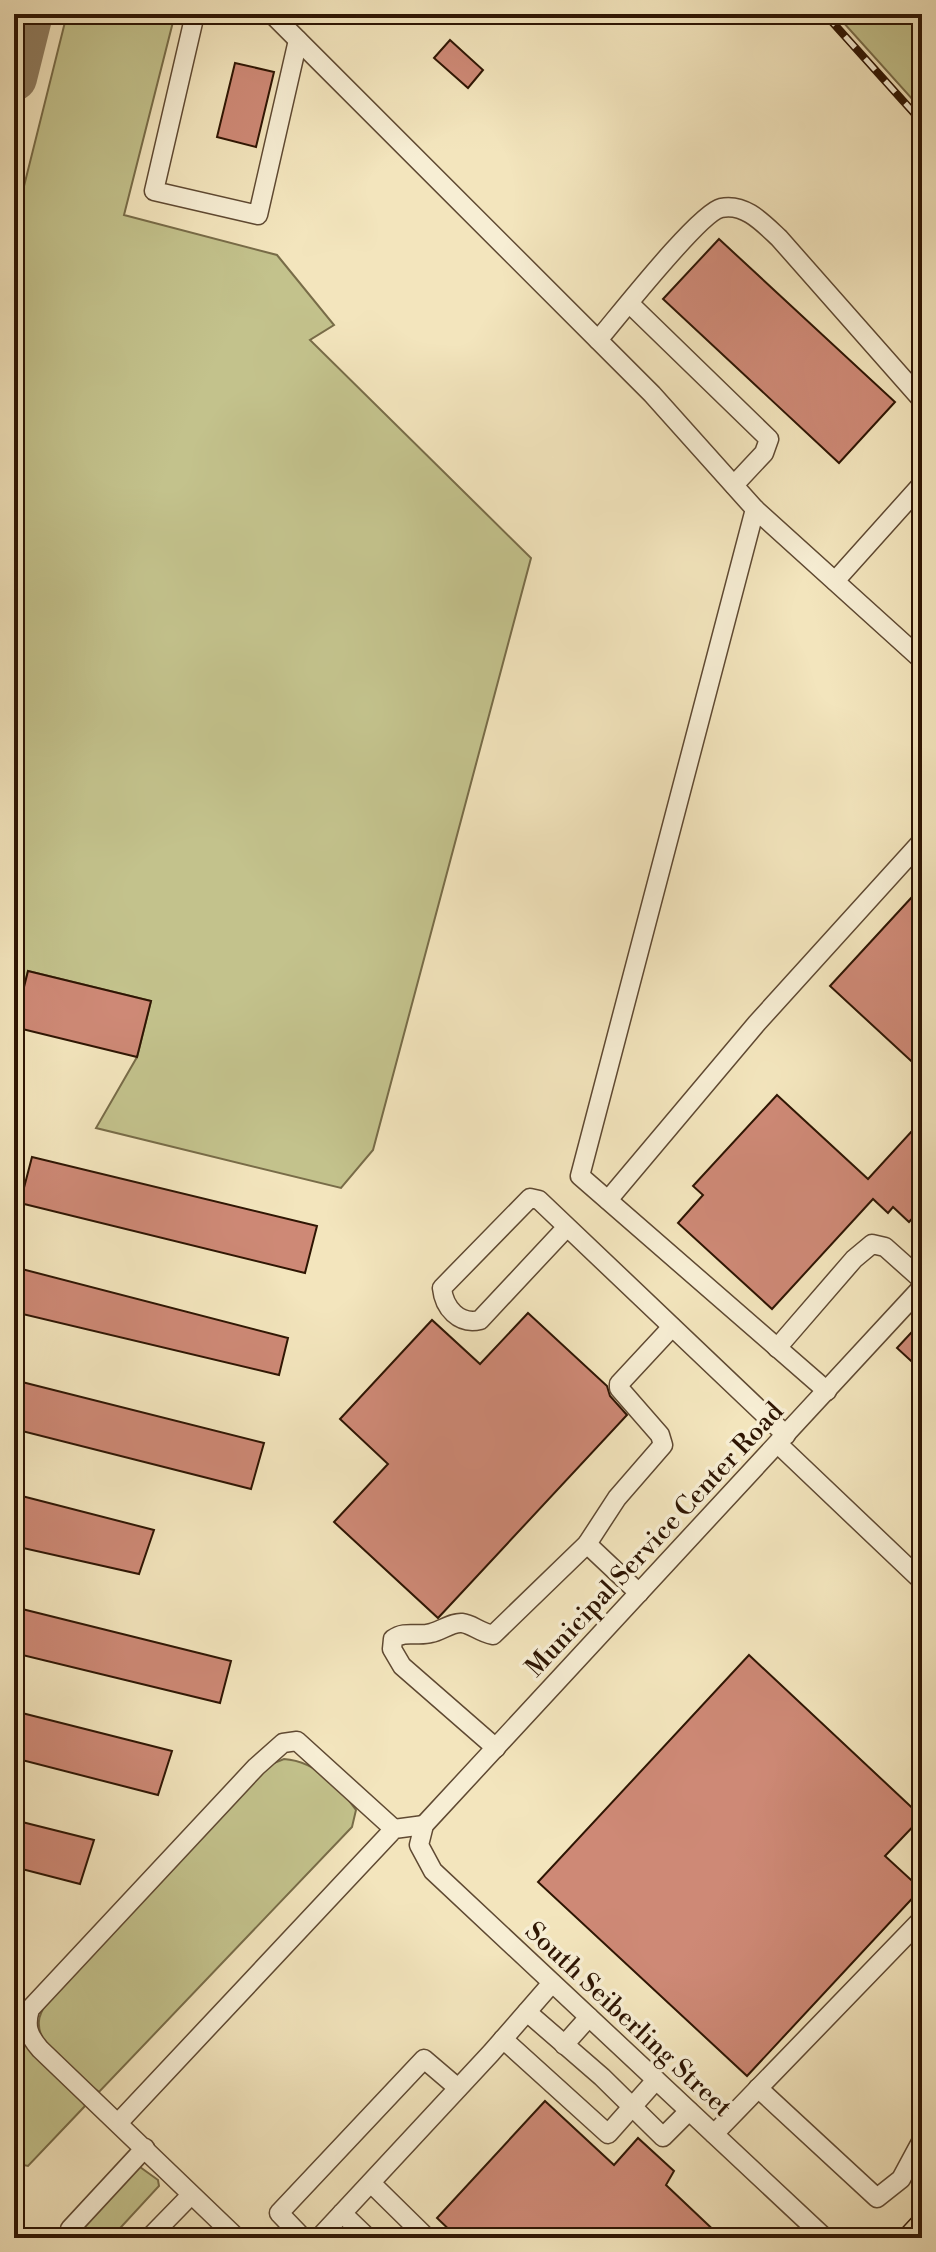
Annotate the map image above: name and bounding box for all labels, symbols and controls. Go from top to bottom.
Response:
street label: Municipal Service Center Road [519,1396,791,1684]
street label: South Seiberling Street [518,1916,738,2124]

